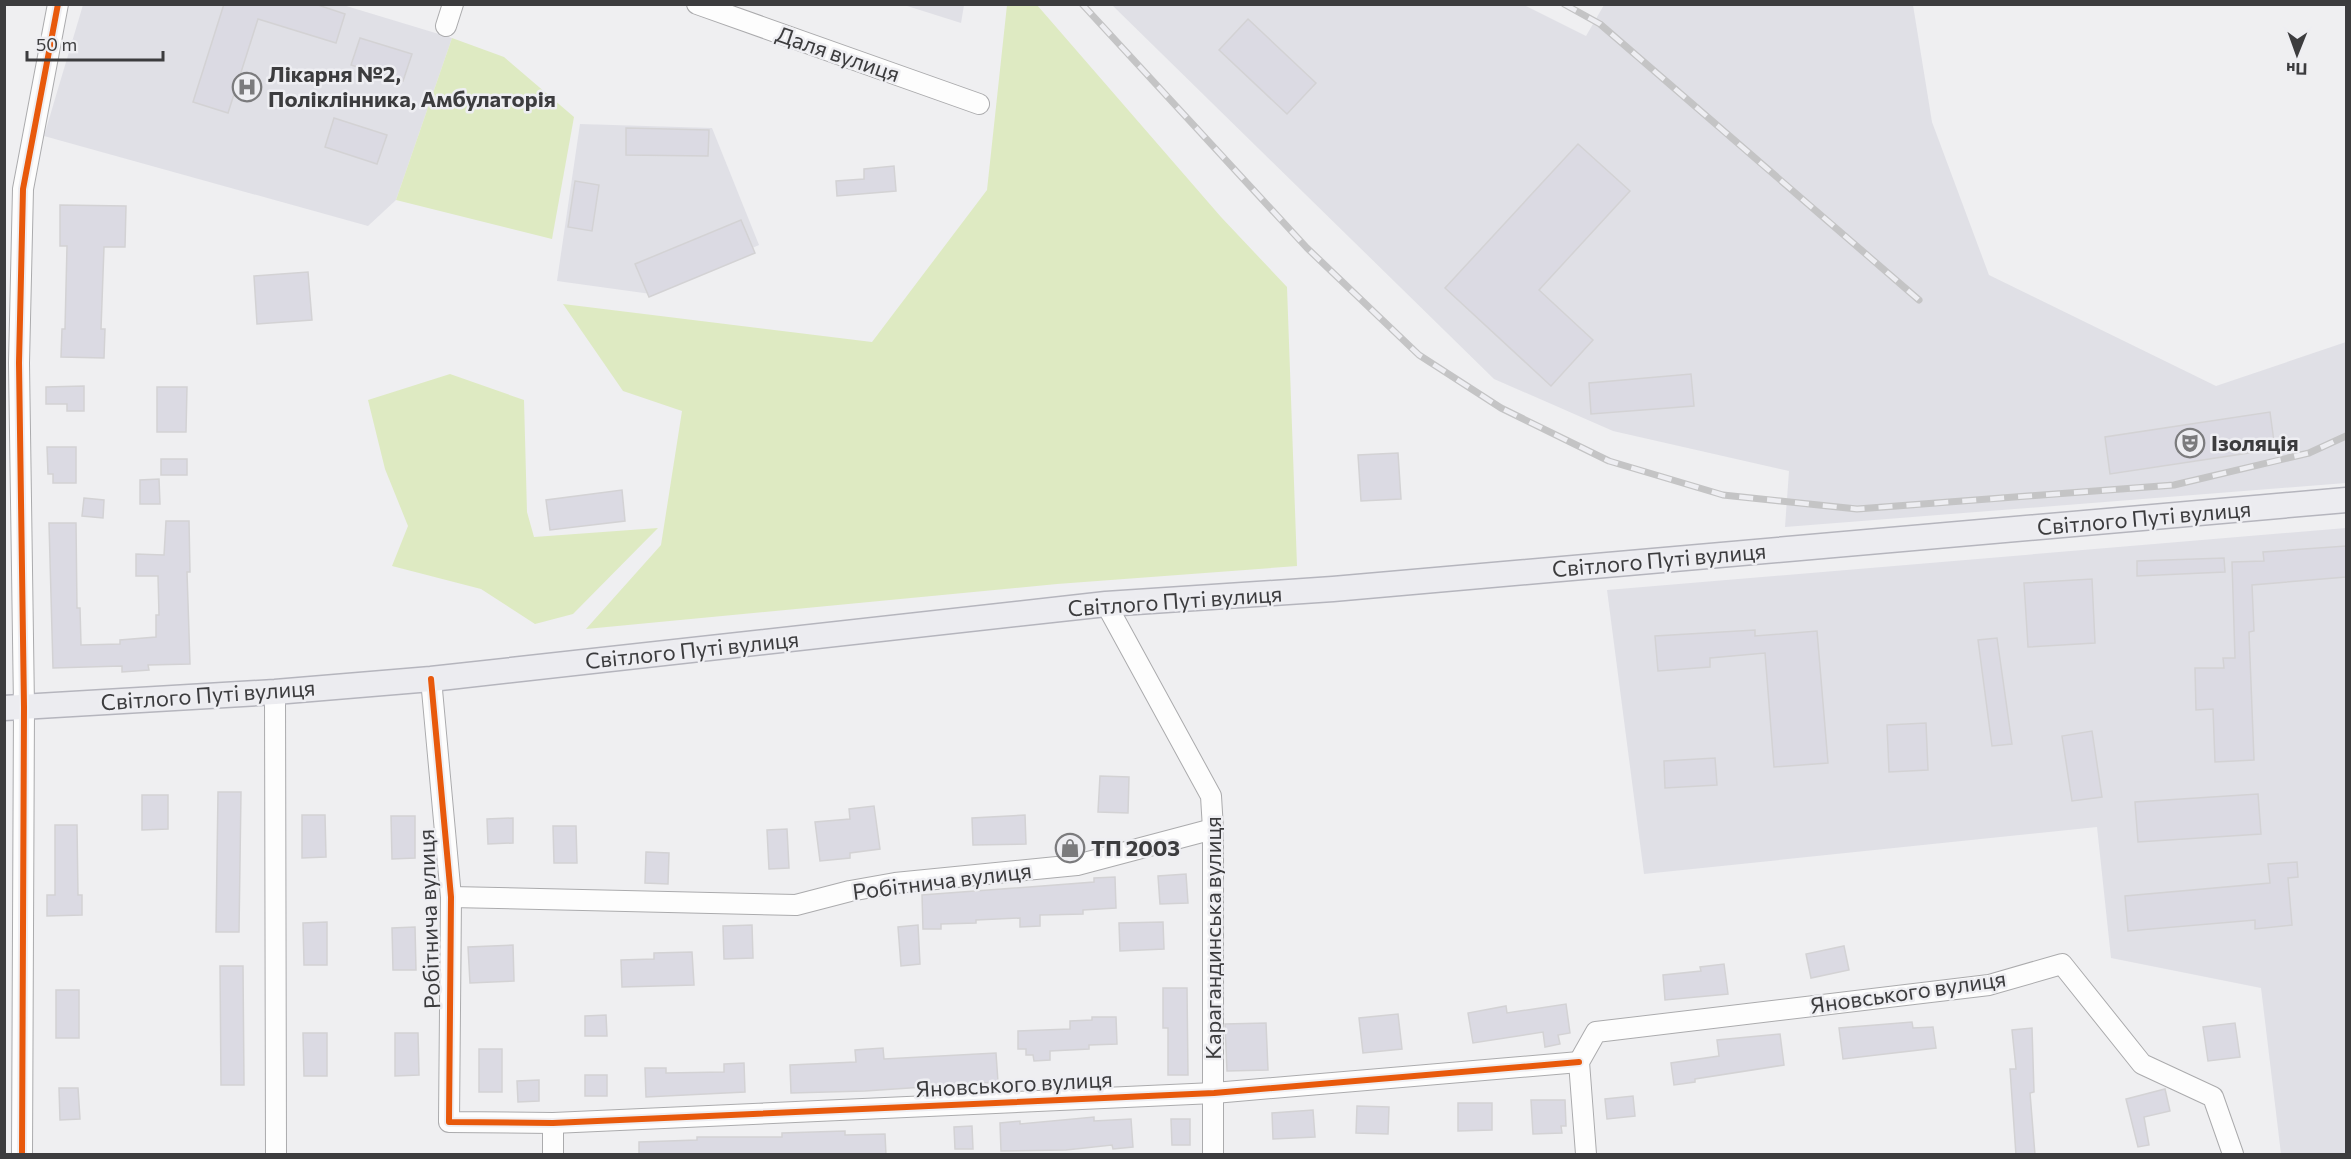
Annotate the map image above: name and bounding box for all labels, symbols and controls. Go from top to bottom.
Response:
street label: Даля вулиця [773,20,904,87]
scale bar [27,24,164,62]
north arrow [2267,24,2327,84]
text: 50 m [36,33,77,55]
place label: Лікарня №2, Поліклінника, Амбулаторія [268,60,556,112]
text: Пн [2286,60,2307,79]
hospital icon: Лікарня №2, Поліклінника, Амбулаторія [231,71,263,103]
theatre icon: Ізоляція [2174,427,2206,459]
place label: Ізоляція [2211,429,2299,456]
street label: Світлого Путі вулиця [2036,495,2252,540]
street label: Світлого Путі вулиця [1551,537,1767,582]
street label: Світлого Путі вулиця [1067,580,1283,621]
street label: Світлого Путі вулиця [584,625,800,674]
street label: Світлого Путі вулиця [100,674,316,715]
street label: Карагандинська вулиця [1199,816,1226,1060]
street label: Робітнича вулиця [412,828,445,1010]
shop icon: ТП 2003 [1054,832,1086,864]
place label: ТП 2003 [1091,834,1180,861]
street label: Робітнича вулиця [851,856,1033,905]
street label: Яновського вулиця [1808,964,2008,1019]
street label: Яновського вулиця [915,1065,1113,1102]

